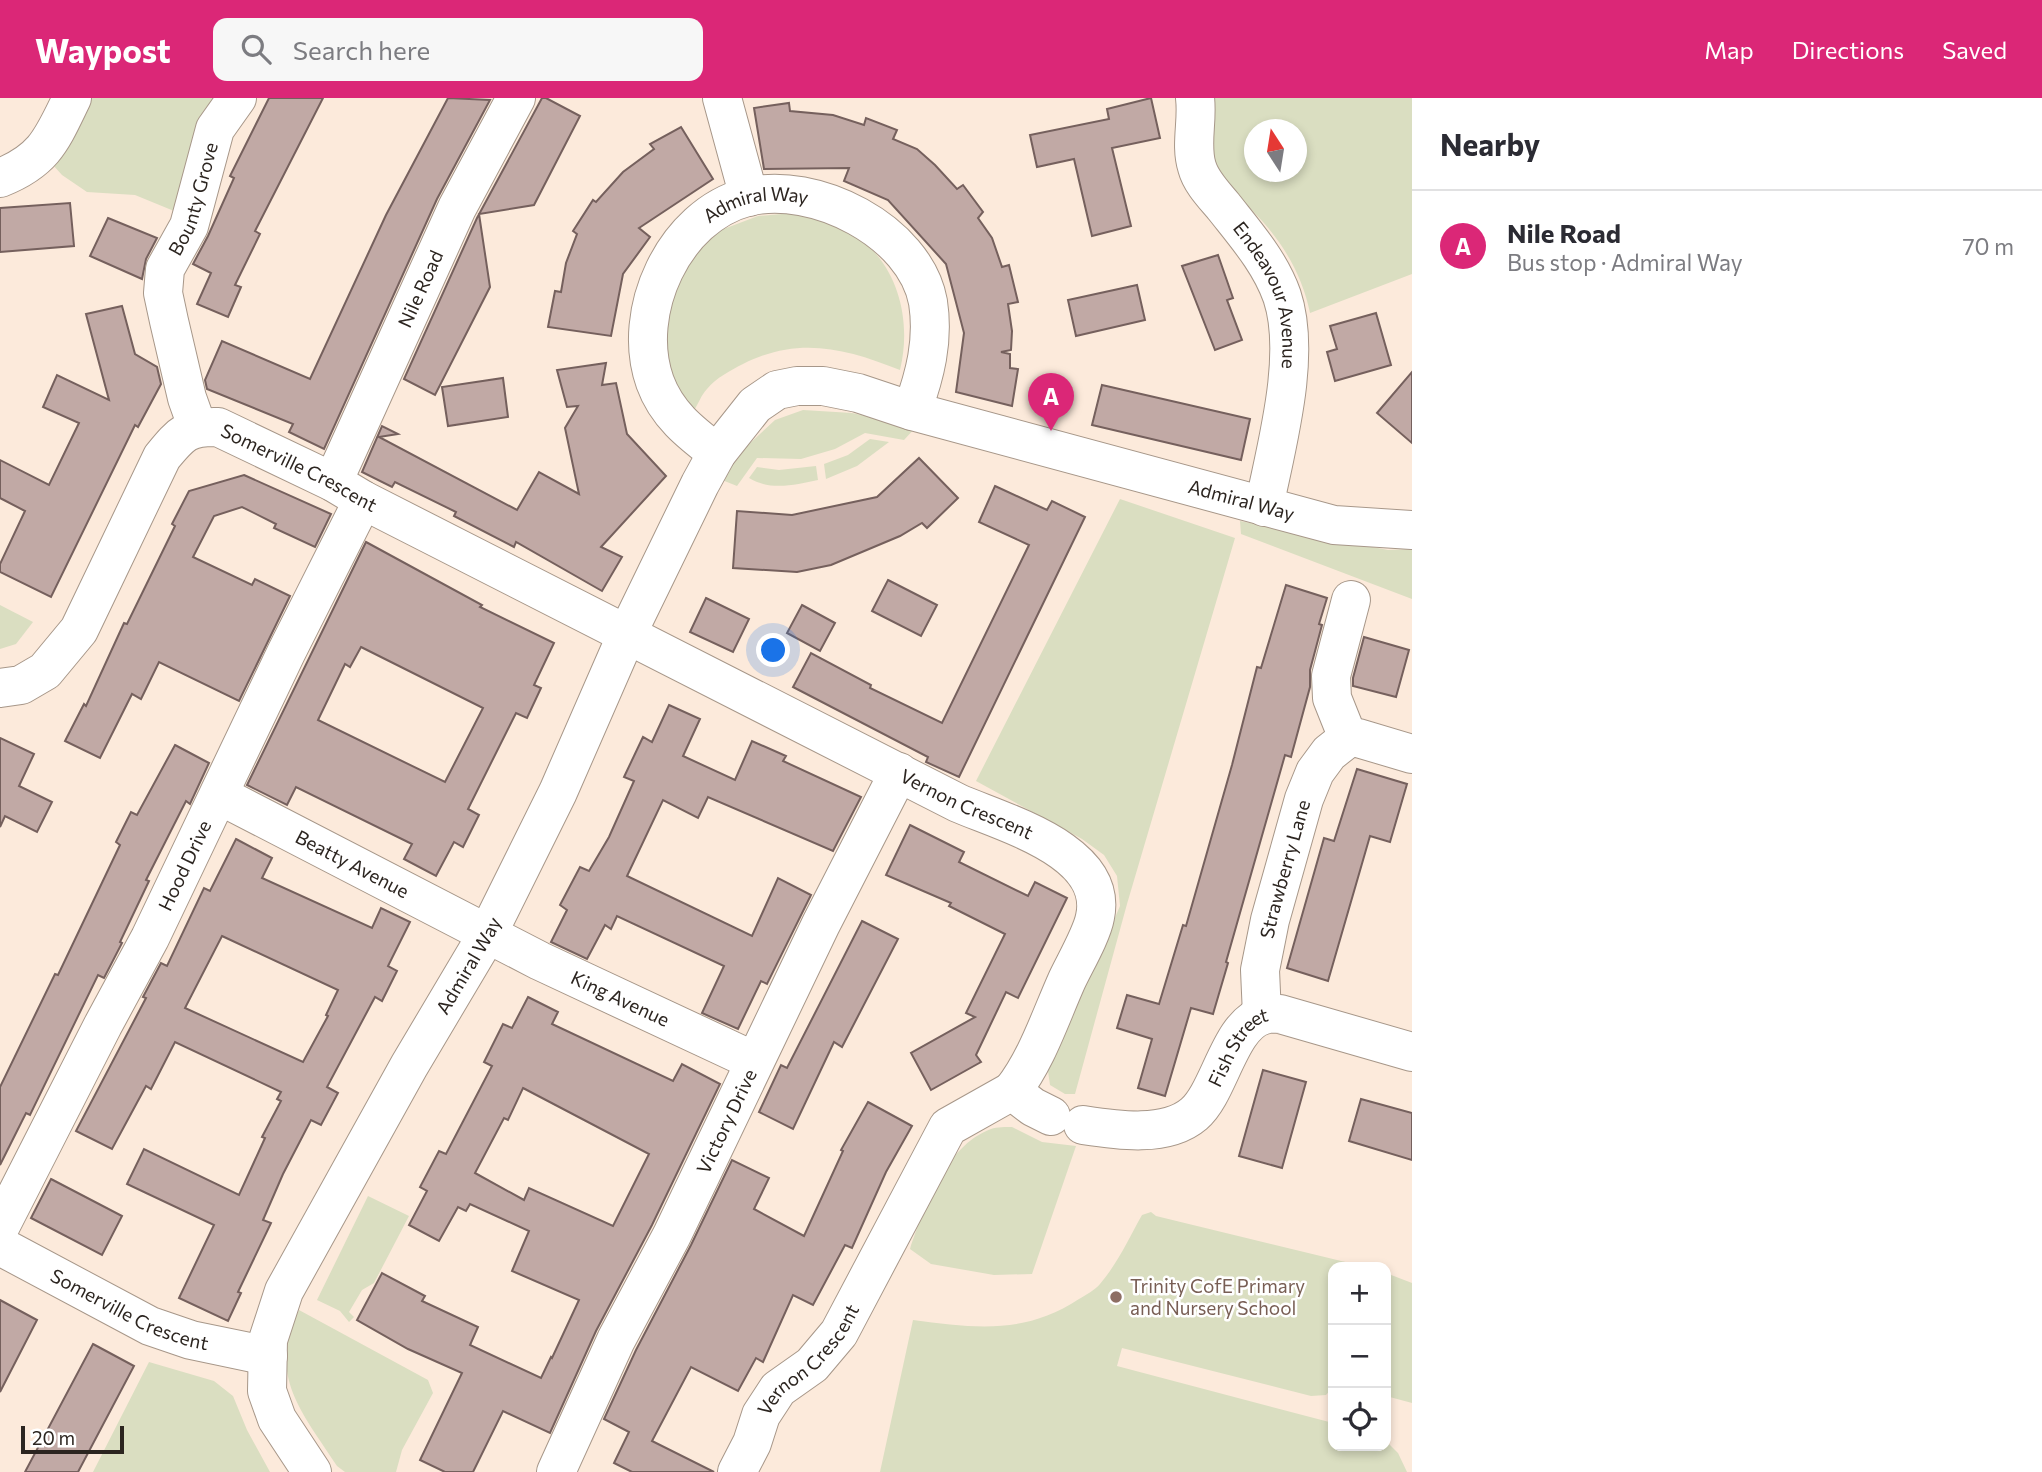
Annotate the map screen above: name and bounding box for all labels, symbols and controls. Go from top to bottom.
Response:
search box [213,18,703,81]
text: Waypost [35,29,171,70]
icon: search [237,30,275,68]
text: Search here [293,34,430,65]
text: Map [1704,35,1754,64]
text: Directions [1792,35,1904,64]
text: Saved [1942,35,2007,64]
north arrow [1244,119,1307,182]
text: Nearby [1440,125,1540,162]
street label: Bounty Grove [163,140,222,259]
street label: Admiral Way [698,181,811,227]
street label: Endeavour Avenue [1229,216,1301,370]
text: Nile Road [1507,217,1621,248]
text: A [1455,232,1471,260]
text: 70 m [1962,232,2014,260]
street label: Nile Road [393,247,447,331]
text: Bus stop · Admiral Way [1507,248,1743,276]
pin: A [1028,373,1074,431]
street label: Somerville Crescent [218,418,381,516]
street label: Admiral Way [1186,474,1297,525]
your location [756,633,790,667]
street label: Vernon Crescent [897,764,1037,844]
street label: Strawberry Lane [1255,797,1314,940]
street label: Hood Drive [153,816,216,914]
street label: Beatty Avenue [292,825,413,902]
street label: Admiral Way [431,913,505,1018]
street label: King Avenue [568,965,673,1031]
street label: Fish Street [1203,1002,1270,1090]
street label: Victory Drive [691,1065,761,1177]
map controls [1328,1262,1391,1451]
button: + [1328,1262,1391,1325]
street label: Somerville Crescent [47,1263,211,1354]
place label: Trinity CofE Primary and Nursery School [1130,1274,1305,1319]
marker: Trinity CofE Primary and Nursery School [1108,1289,1124,1305]
street label: Vernon Crescent [752,1300,863,1419]
button: − [1328,1325,1391,1388]
button: locate [1328,1388,1391,1451]
scale bar [21,1423,124,1455]
text: 20 m [32,1426,75,1449]

